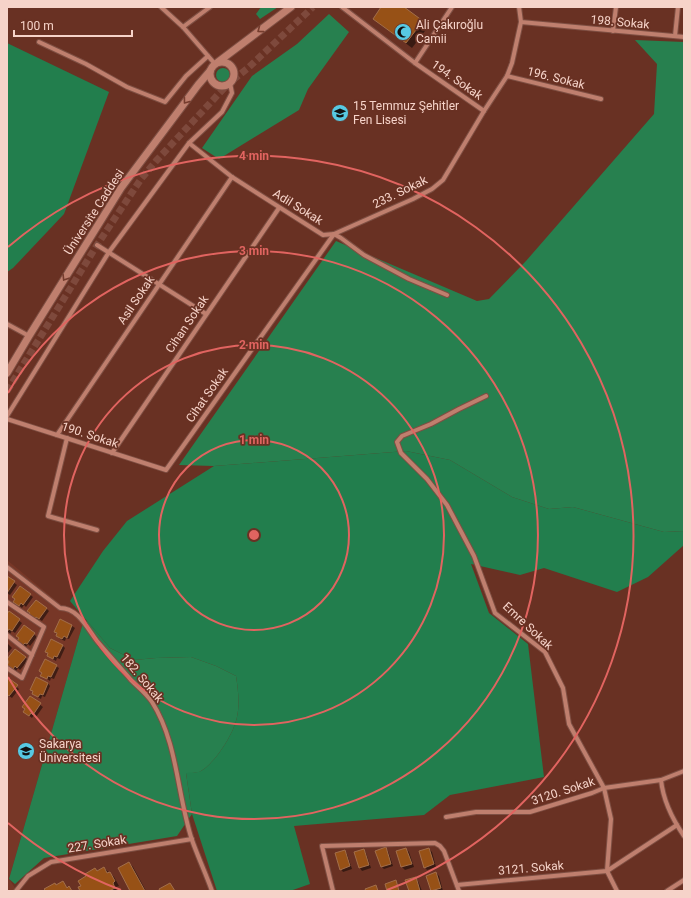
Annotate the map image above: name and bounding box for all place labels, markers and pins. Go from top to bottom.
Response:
place label: Ali Çakıroğlu Camii [416,18,483,46]
mosque icon: Ali Çakıroğlu Camii [393,22,413,42]
place label: 15 Temmuz Şehitler Fen Lisesi [353,99,459,127]
school or university icon: 15 Temmuz Şehitler Fen Lisesi [330,103,350,123]
centre of rings [247,528,261,542]
place label: Sakarya Üniversitesi [39,737,101,765]
school or university icon: Sakarya Üniversitesi [16,741,36,761]

